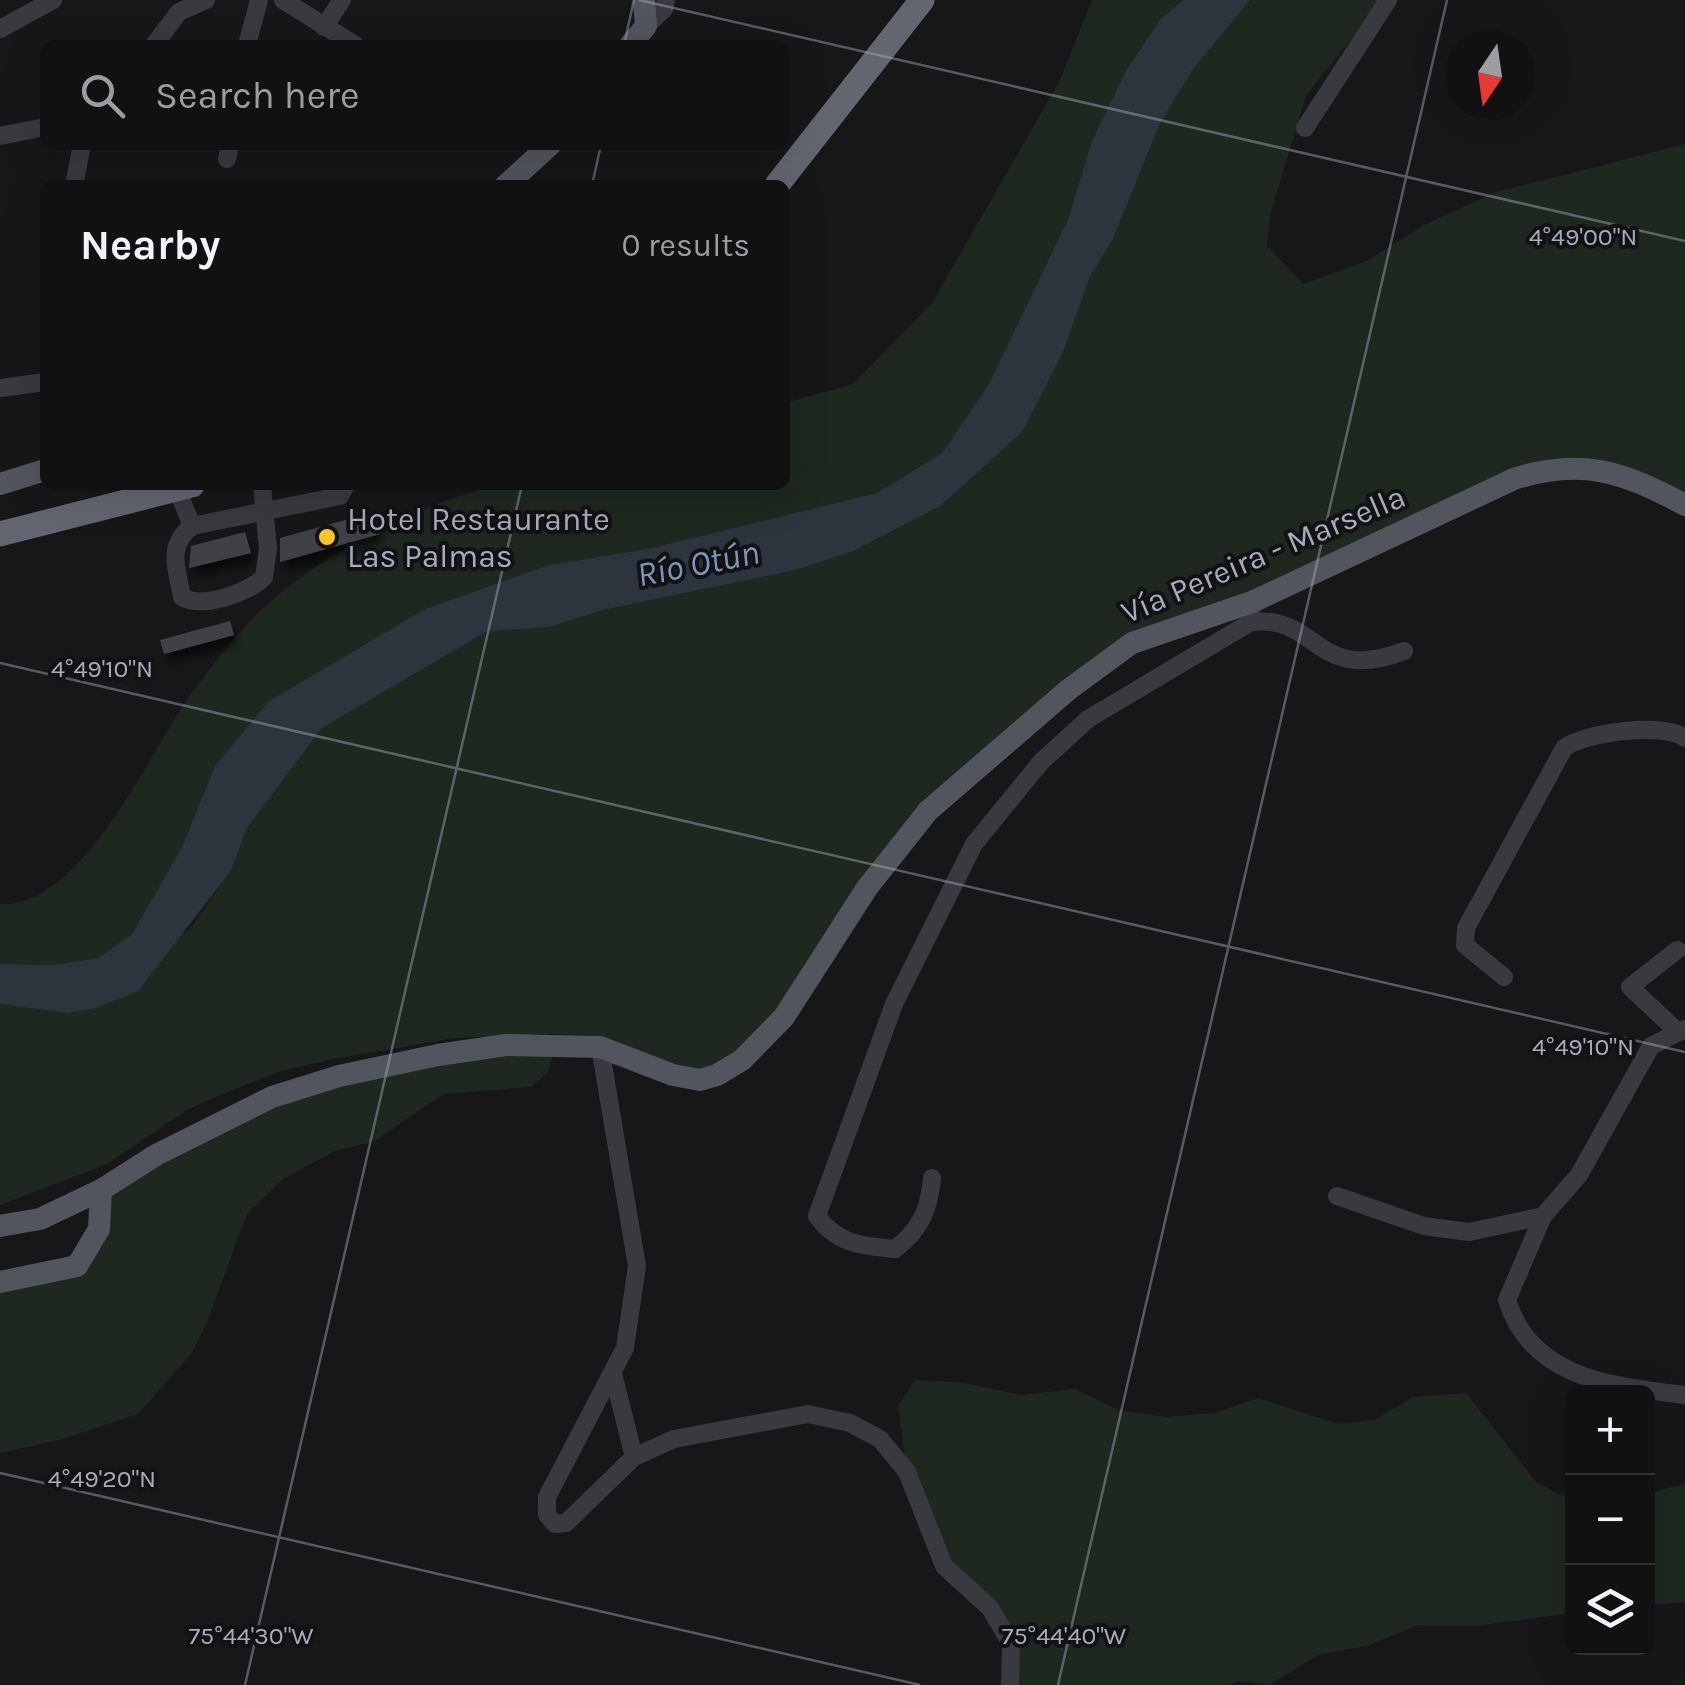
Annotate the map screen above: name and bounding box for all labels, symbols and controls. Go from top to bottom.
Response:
north arrow [1445,30,1535,120]
search box [40,40,790,150]
icon: search [75,68,130,123]
text: Search here [155,73,359,118]
text: Nearby [80,220,220,270]
text: 4°49'00"N [1529,222,1637,251]
text: 0 results [621,227,750,264]
street label: Vía Pereira - Marsella [1116,478,1411,631]
place label: Hotel Restaurante Las Palmas [347,501,610,575]
marker: Hotel Restaurante Las Palmas [316,526,338,548]
water label: Río Otún [633,532,763,595]
text: 4°49'10"N [51,654,153,683]
text: 4°49'10"N [1532,1032,1634,1061]
map controls [1565,1385,1655,1655]
button: + [1565,1385,1655,1475]
text: 4°49'20"N [48,1464,156,1493]
button: − [1565,1475,1655,1565]
button: layers [1565,1565,1655,1655]
text: 75°44'30"W [188,1621,314,1650]
text: 75°44'40"W [1002,1621,1126,1650]

